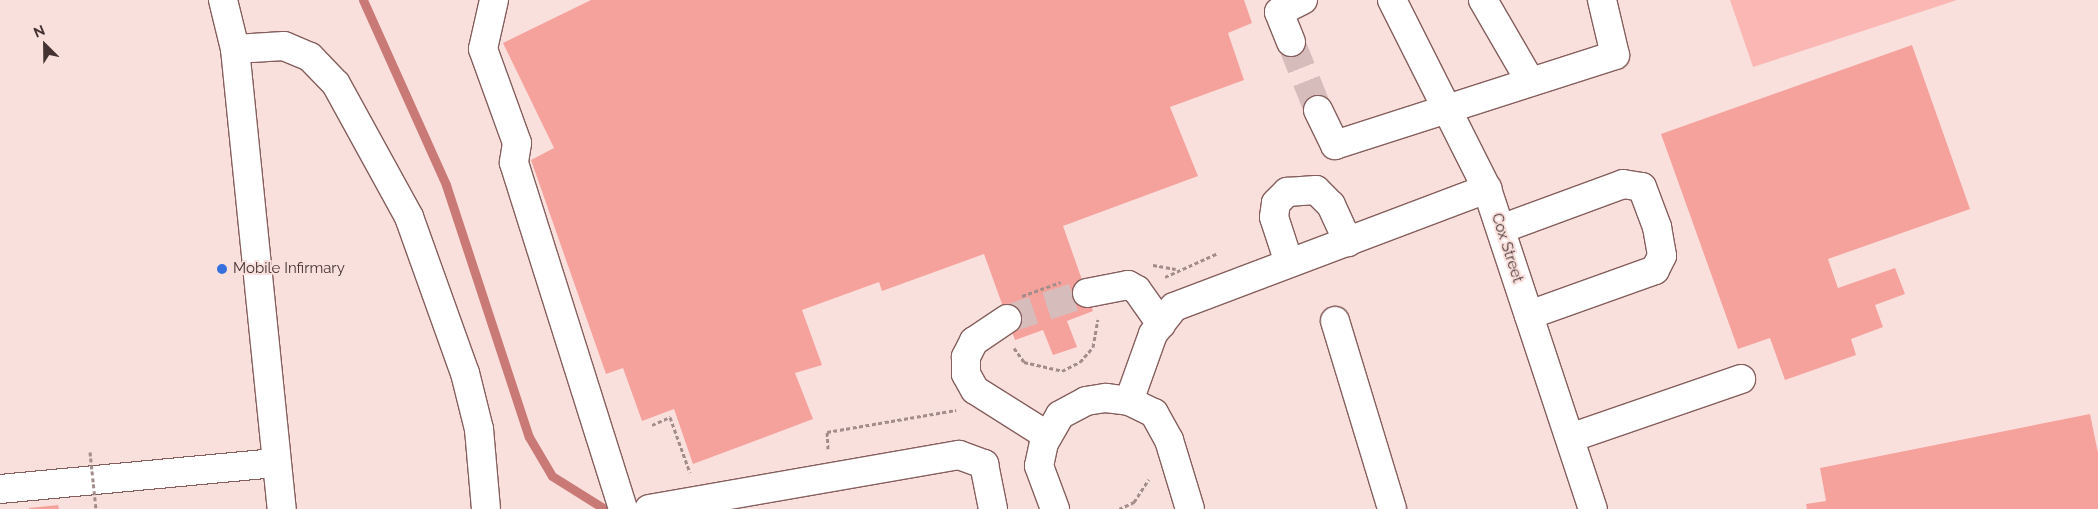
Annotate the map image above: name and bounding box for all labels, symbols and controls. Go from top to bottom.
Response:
north arrow [20,20,70,70]
text: N [31,22,47,41]
street label: Cox Street [1487,211,1527,285]
place label: Mobile Infirmary [233,260,345,278]
marker: Mobile Infirmary [215,262,229,276]

